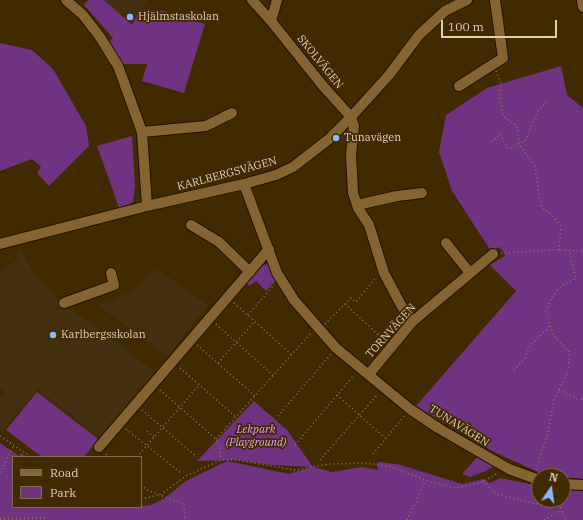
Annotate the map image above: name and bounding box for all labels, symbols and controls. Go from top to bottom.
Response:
place label: Hjälmstaskolan [138,10,219,24]
marker: Hjälmstaskolan [125,12,135,22]
scale bar [443,12,559,38]
text: 100 m [448,19,484,34]
street label: SKOLVÄGEN [294,33,346,91]
place label: Tunavägen [344,131,401,145]
marker: Tunavägen [331,133,341,143]
street label: KARLBERGSVÄGEN [176,154,278,194]
street label: TORNVÄGEN [363,301,419,361]
place label: Karlbergsskolan [61,328,146,342]
marker: Karlbergsskolan [48,330,58,340]
street label: TUNAVÄGEN [427,402,491,450]
park label: Lekpark (Playground) [226,423,286,449]
legend [12,456,142,508]
text: Road [50,465,79,480]
north arrow [531,468,571,508]
text: N [548,469,559,485]
text: Park [50,485,76,500]

